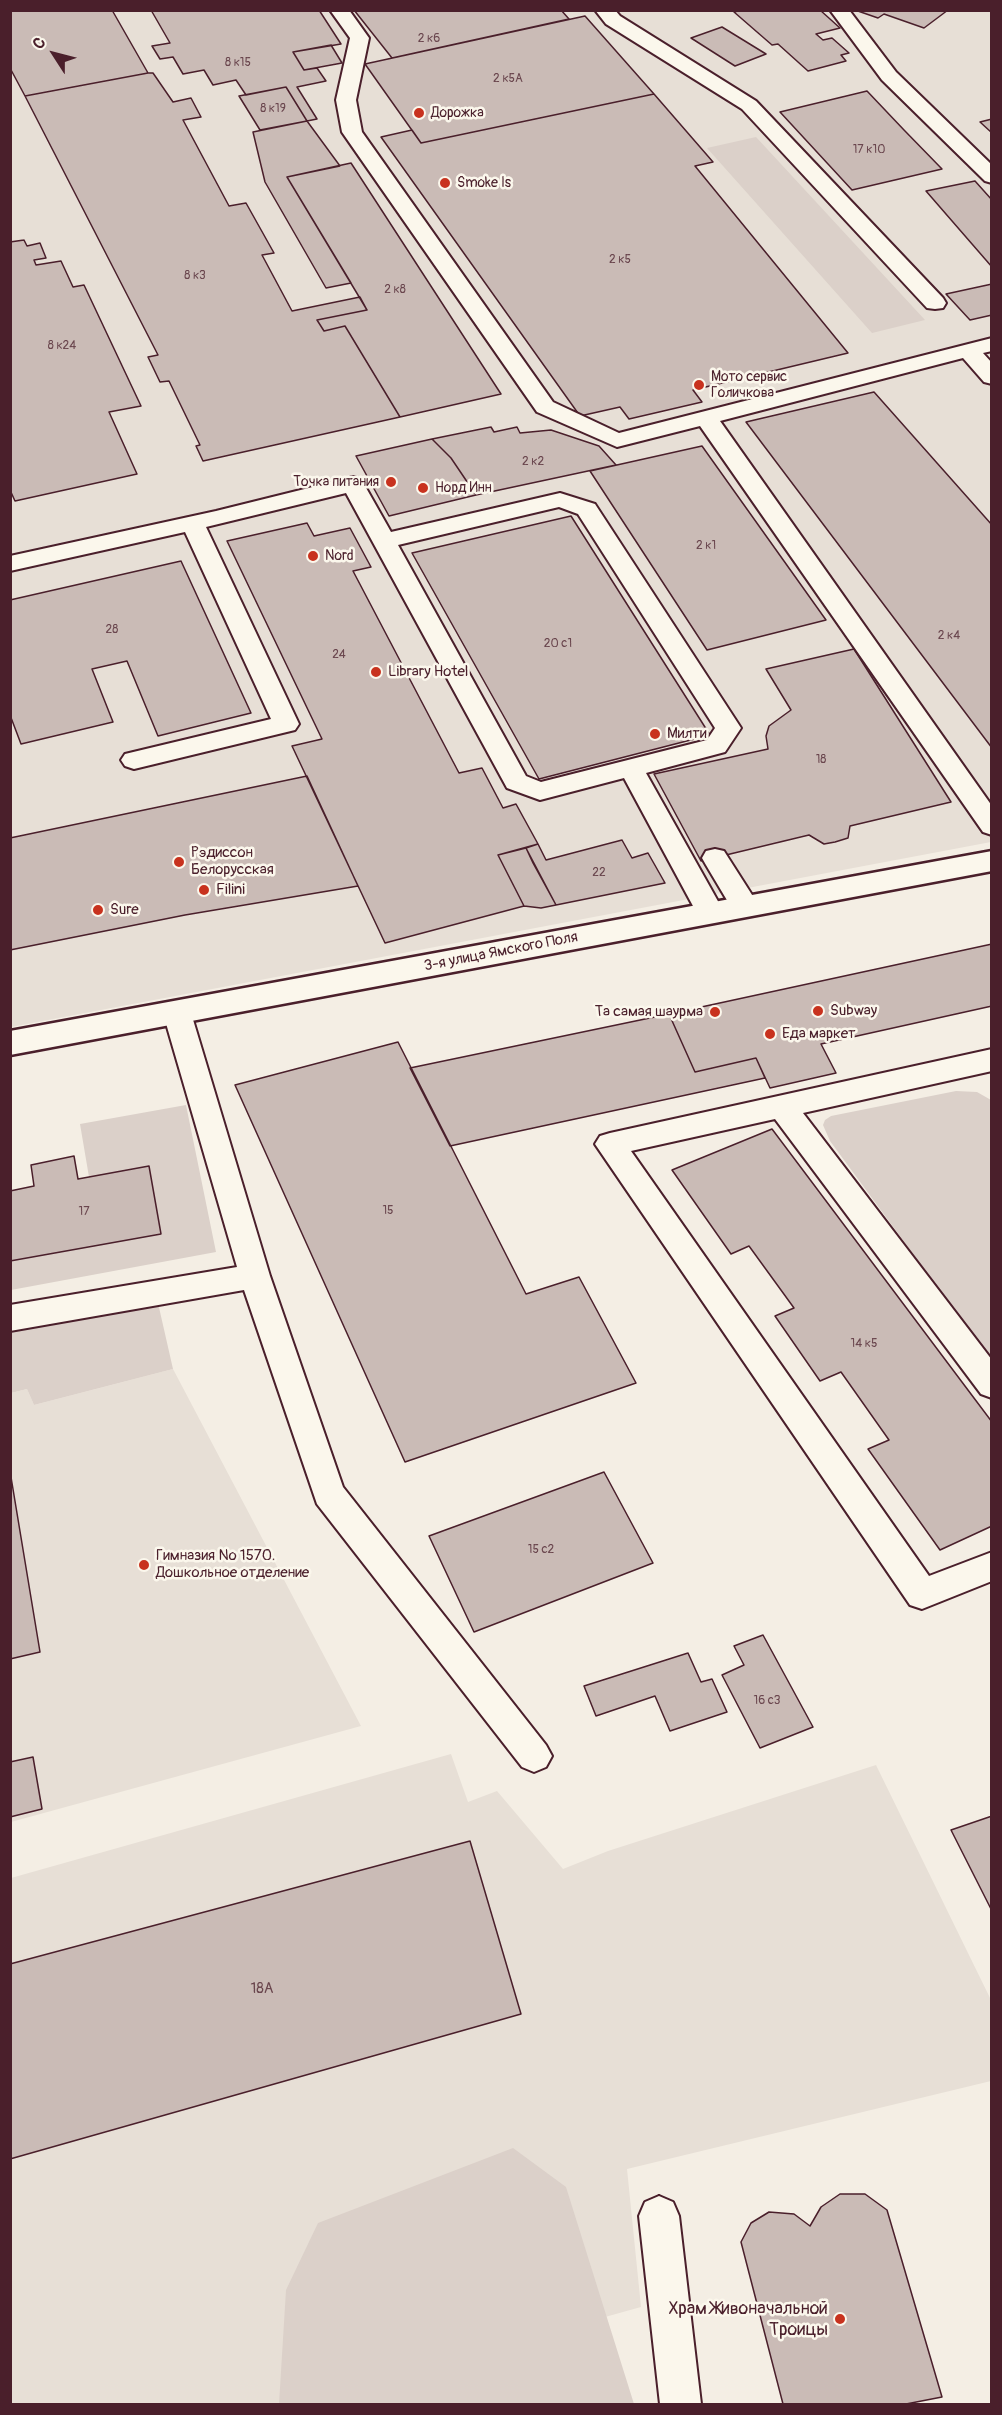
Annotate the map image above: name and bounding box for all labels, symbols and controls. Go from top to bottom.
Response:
north arrow [24,24,84,84]
house number: 2 к6 [418,32,440,46]
text: С [28,34,50,53]
house number: 8 к15 [225,56,251,70]
house number: 2 к5А [493,72,523,86]
house number: 8 к19 [260,102,286,116]
place label: Дорожка [431,105,484,121]
marker: Дорожка [412,106,426,120]
house number: 17 к10 [853,143,885,157]
place label: Smoke Is [457,175,511,191]
marker: Smoke Is [438,176,452,190]
house number: 2 к5 [609,253,631,267]
house number: 8 к3 [184,269,206,283]
house number: 2 к8 [384,283,406,297]
house number: 8 к24 [48,339,76,353]
place label: Мото сервис Голичкова [711,369,787,402]
marker: Мото сервис Голичкова [692,378,706,392]
house number: 2 к2 [522,455,544,469]
place label: Точка питания [293,474,379,490]
marker: Точка питания [384,475,398,489]
place label: Норд Инн [435,480,492,496]
marker: Норд Инн [416,481,430,495]
house number: 2 к1 [696,539,716,553]
place label: Nord [325,548,354,564]
marker: Nord [306,549,320,563]
house number: 28 [106,623,118,637]
house number: 2 к4 [938,629,960,643]
house number: 20 с1 [544,637,572,651]
house number: 24 [332,648,346,662]
place label: Library Hotel [388,663,468,681]
marker: Library Hotel [369,665,383,679]
place label: Милти [667,725,707,743]
marker: Милти [648,727,662,741]
house number: 18 [816,753,826,767]
place label: Рэдиссон Белорусская [191,844,274,879]
marker: Рэдиссон Белорусская [172,855,186,869]
house number: 22 [592,866,606,880]
place label: Filini [216,881,245,899]
marker: Filini [197,883,211,897]
place label: Sure [110,901,139,919]
marker: Sure [91,903,105,917]
street label: 3-я улица Ямского Поля [423,928,579,976]
place label: Subway [830,1002,877,1020]
place label: Та самая шаурма [595,1003,703,1021]
marker: Subway [811,1004,825,1018]
marker: Та самая шаурма [708,1005,722,1019]
place label: Еда маркет [782,1025,856,1043]
marker: Еда маркет [763,1027,777,1041]
house number: 15 [382,1204,394,1218]
house number: 17 [78,1205,90,1219]
house number: 14 к5 [851,1337,877,1351]
house number: 15 с2 [528,1543,554,1557]
place label: Гимназия № 1570. Дошкольное отделение [156,1547,309,1582]
marker: Гимназия № 1570. Дошкольное отделение [137,1558,151,1572]
house number: 16 с3 [753,1694,781,1708]
house number: 18А [250,1980,274,1998]
place label: Храм Живоначальной Троицы [669,2298,828,2340]
marker: Храм Живоначальной Троицы [833,2312,847,2326]

